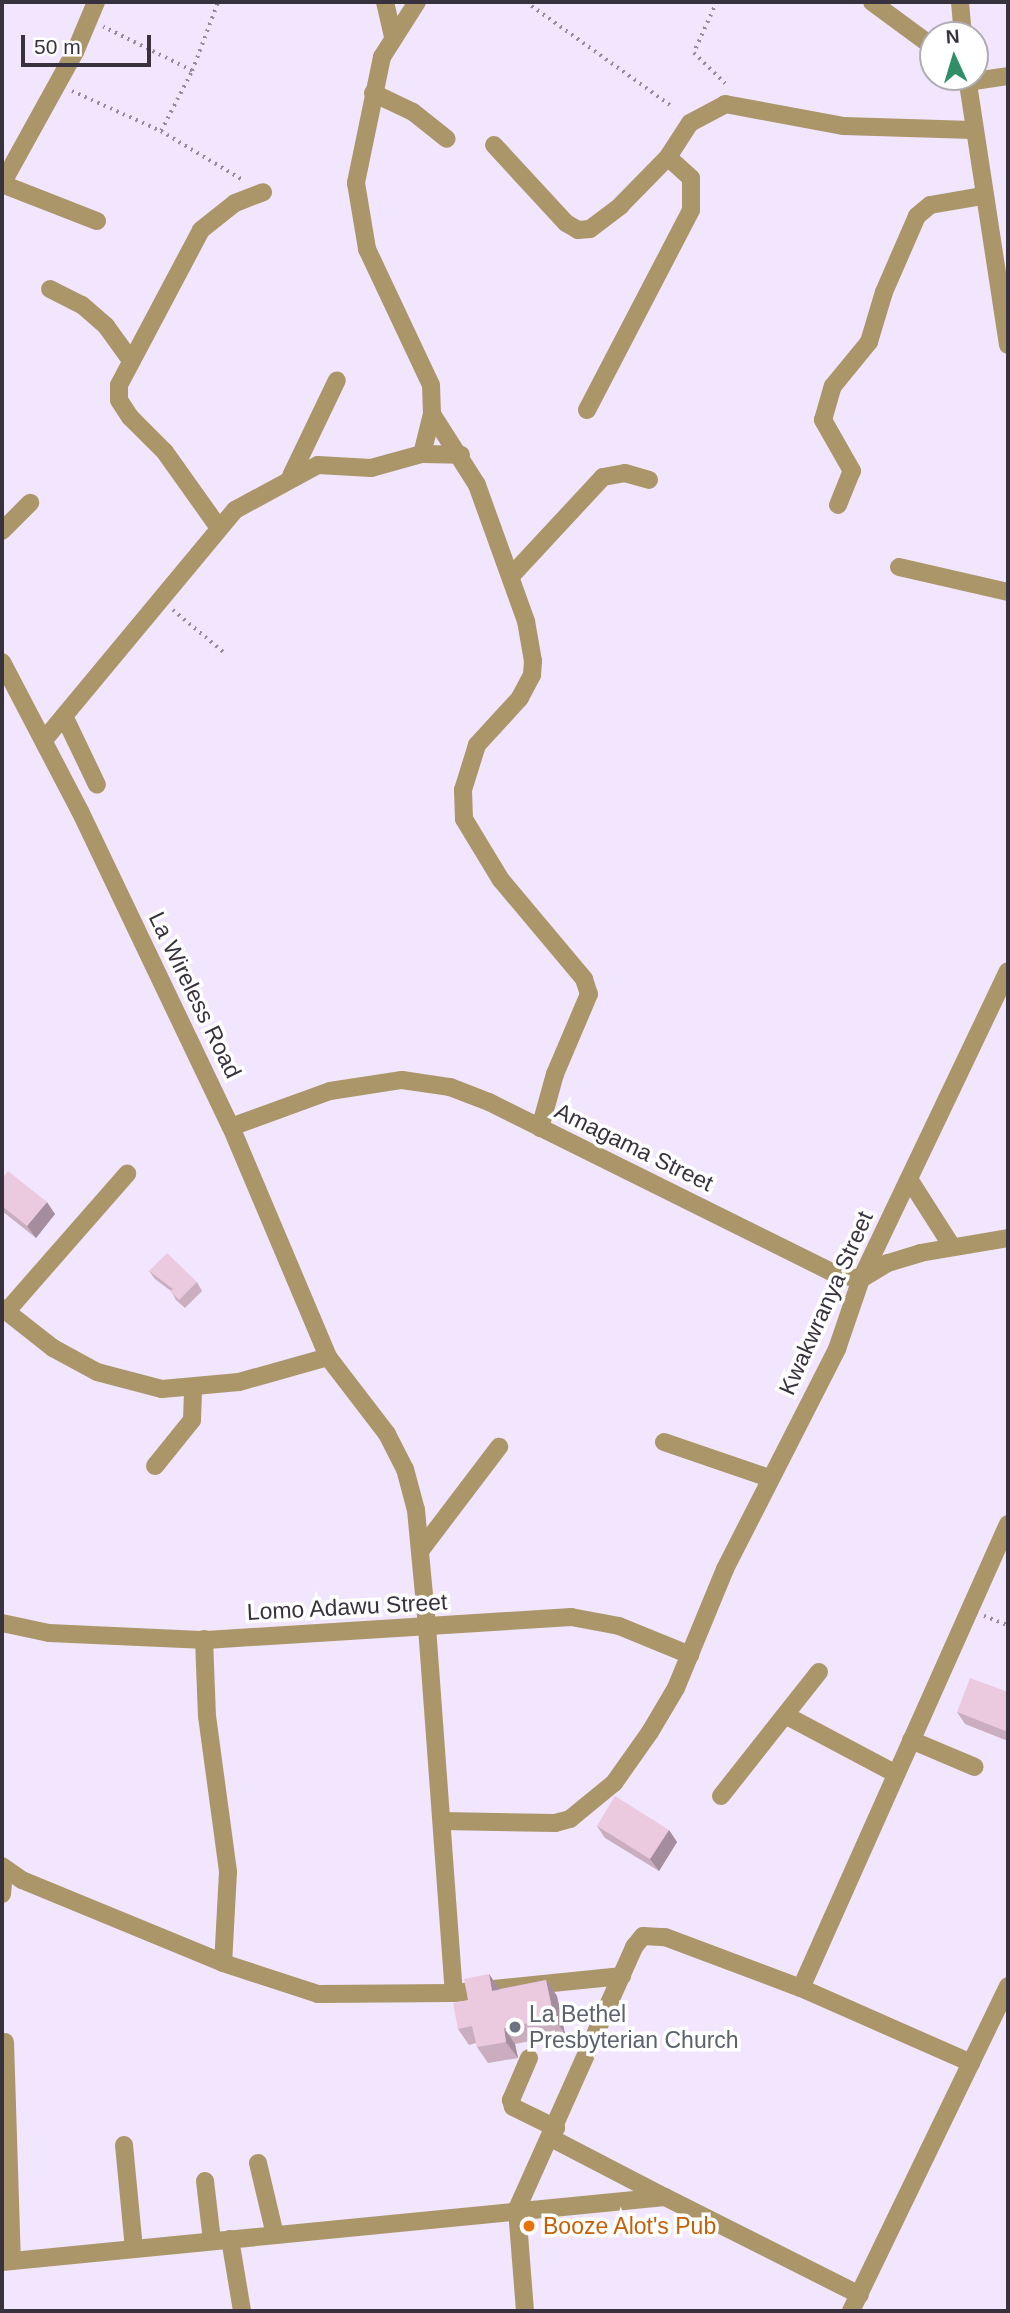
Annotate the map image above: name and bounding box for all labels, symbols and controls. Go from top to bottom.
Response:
scale bar [24,21,154,65]
north arrow [919,21,989,91]
text: N [945,26,960,48]
text: 50 m [34,35,81,58]
street label: La Wireless Road [143,907,247,1083]
street label: Amagama Street [550,1097,718,1197]
street label: Kwakwranya Street [773,1207,879,1399]
street label: Lomo Adawu Street [245,1588,449,1626]
place label: La Bethel Presbyterian Church [529,2000,739,2054]
marker: La Bethel Presbyterian Church [507,2019,523,2035]
place label: Booze Alot's Pub [543,2212,717,2240]
marker: Booze Alot's Pub [521,2218,537,2234]

